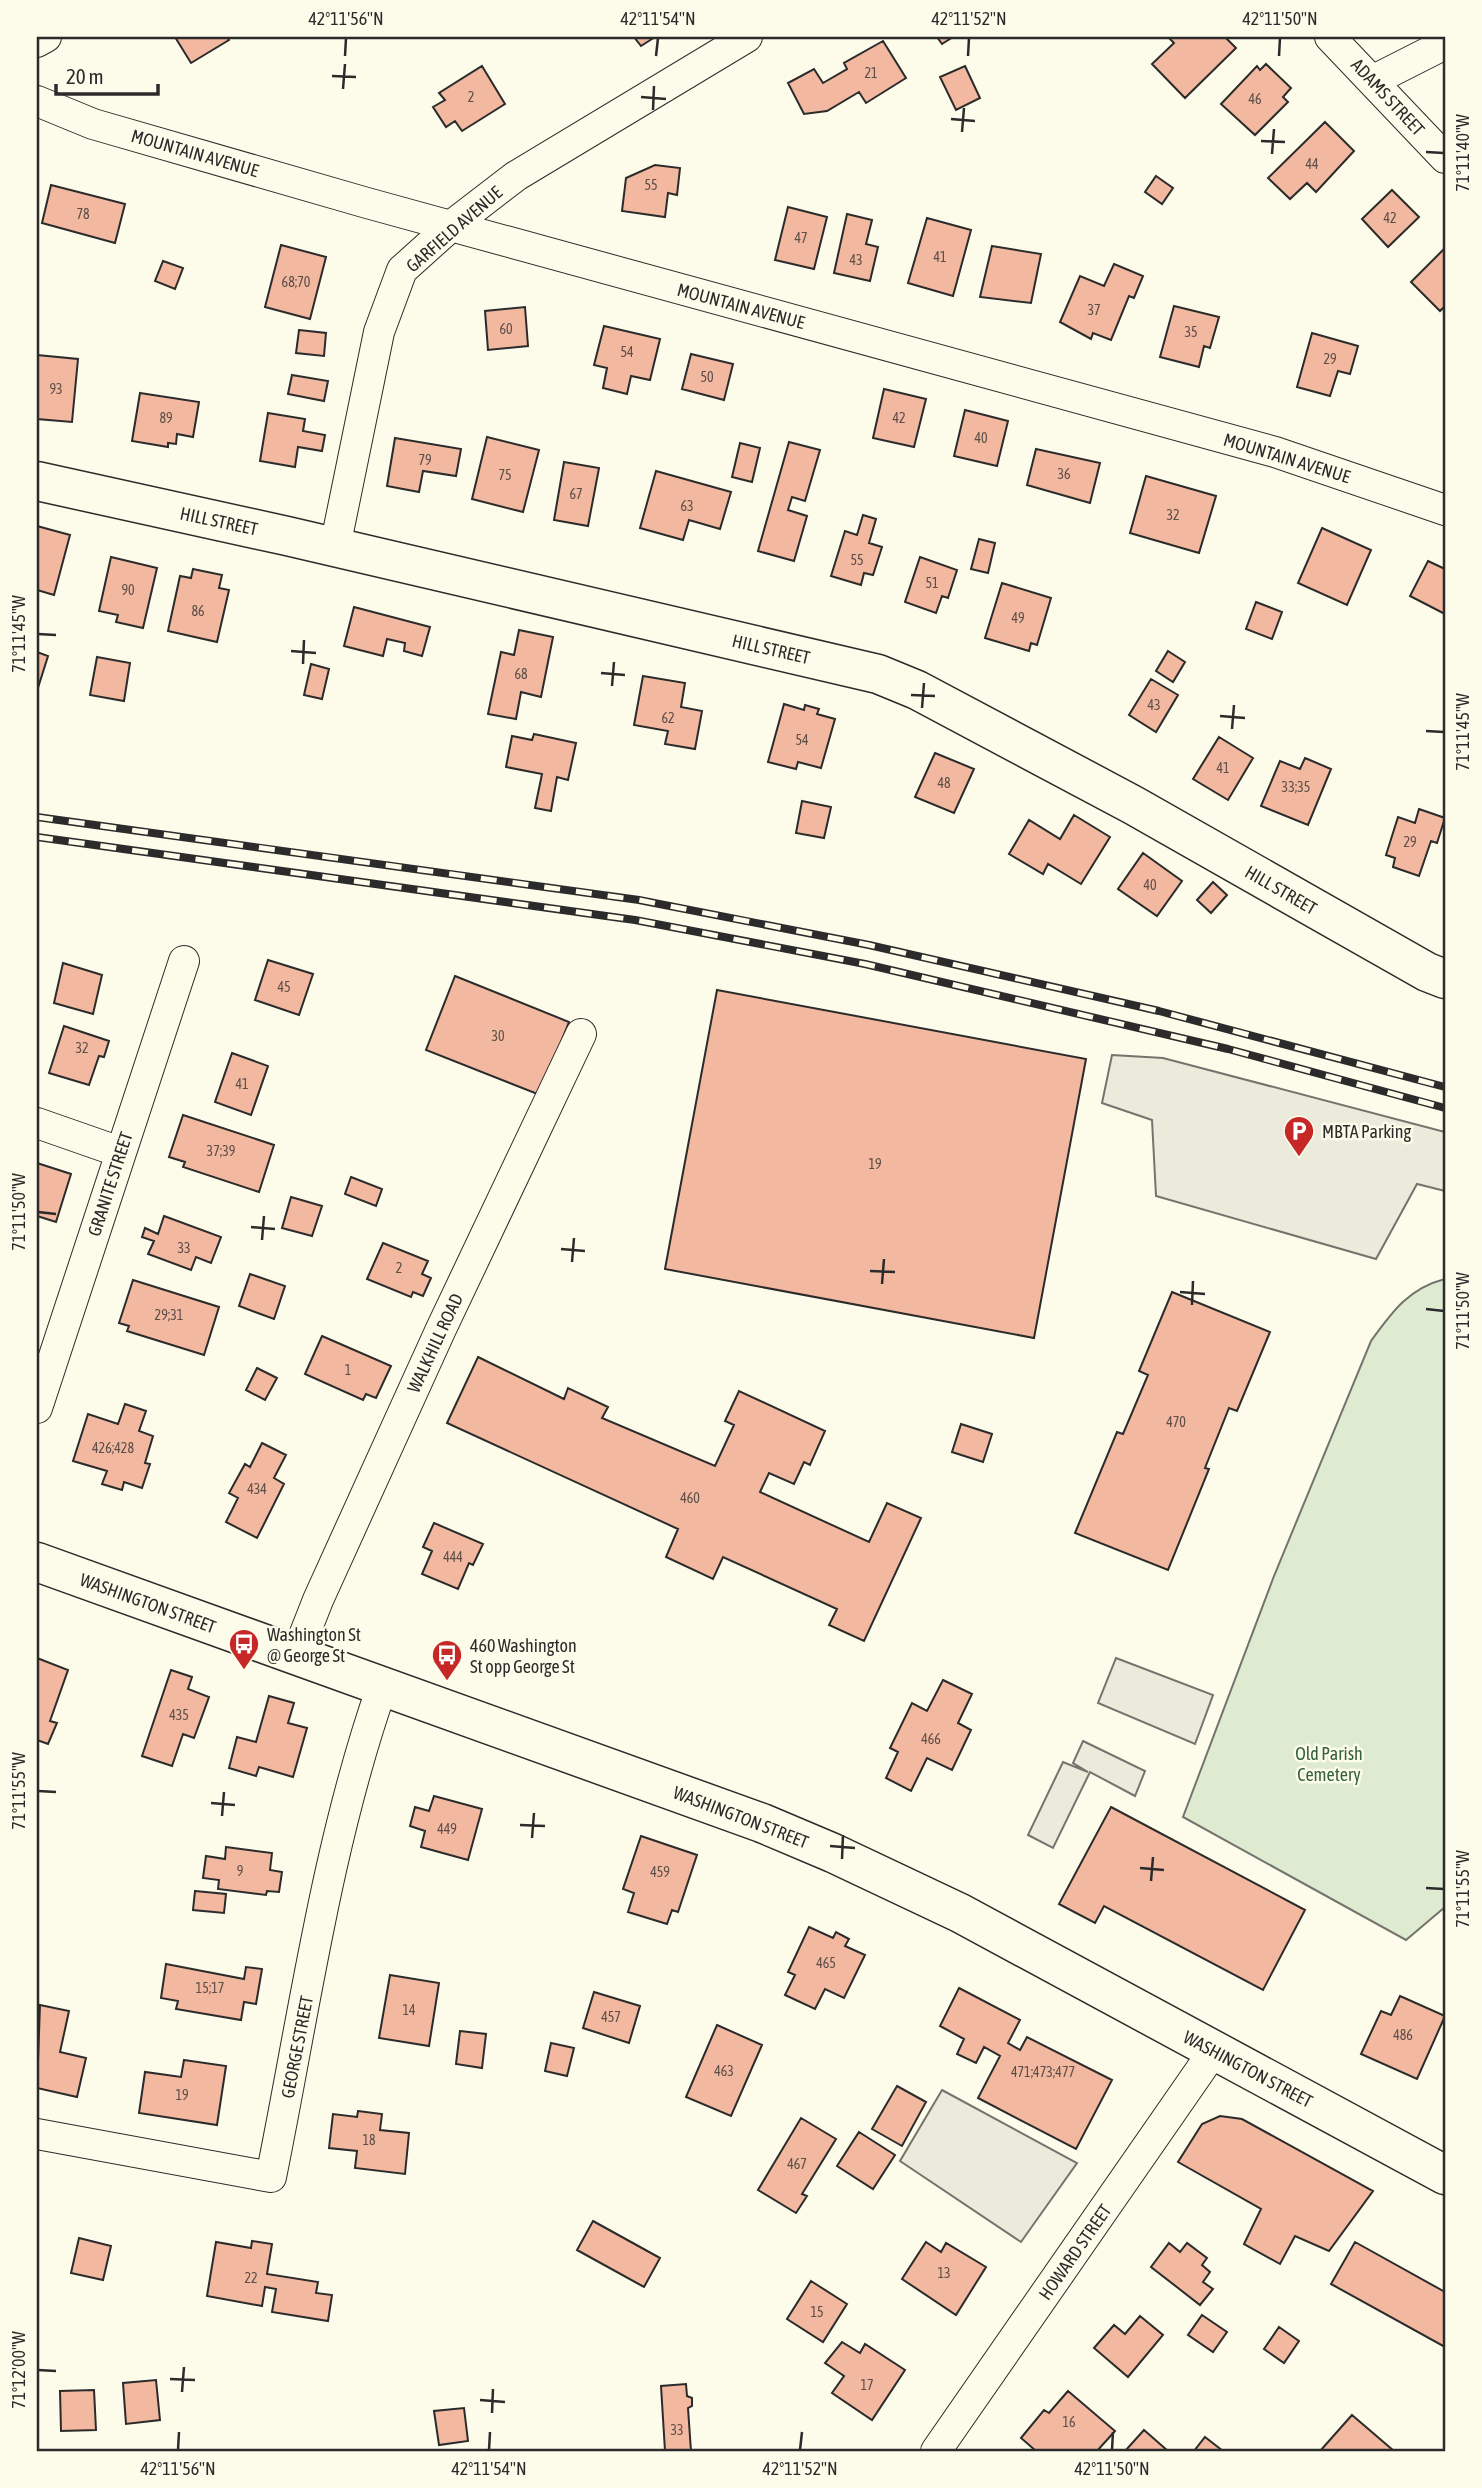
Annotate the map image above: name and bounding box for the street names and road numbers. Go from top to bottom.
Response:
street label: ADAMS STREET [1347,54,1429,140]
street label: MOUNTAIN AVENUE [129,125,261,181]
street label: GARFIELD AVENUE [402,181,507,276]
street label: MOUNTAIN AVENUE [675,279,807,333]
street label: MOUNTAIN AVENUE [1221,429,1353,487]
street label: HILL STREET [178,503,260,540]
street label: HILL STREET [730,630,812,668]
street label: HILL STREET [1241,861,1321,919]
street label: GRANITE STREET [83,1129,137,1239]
street label: WALKHILL ROAD [403,1290,467,1396]
street label: WASHINGTON STREET [77,1569,219,1637]
street label: WASHINGTON STREET [670,1782,812,1852]
street label: GEORGE STREET [277,1994,317,2100]
street label: WASHINGTON STREET [1180,2026,1316,2112]
street label: HOWARD STREET [1034,2200,1116,2304]

